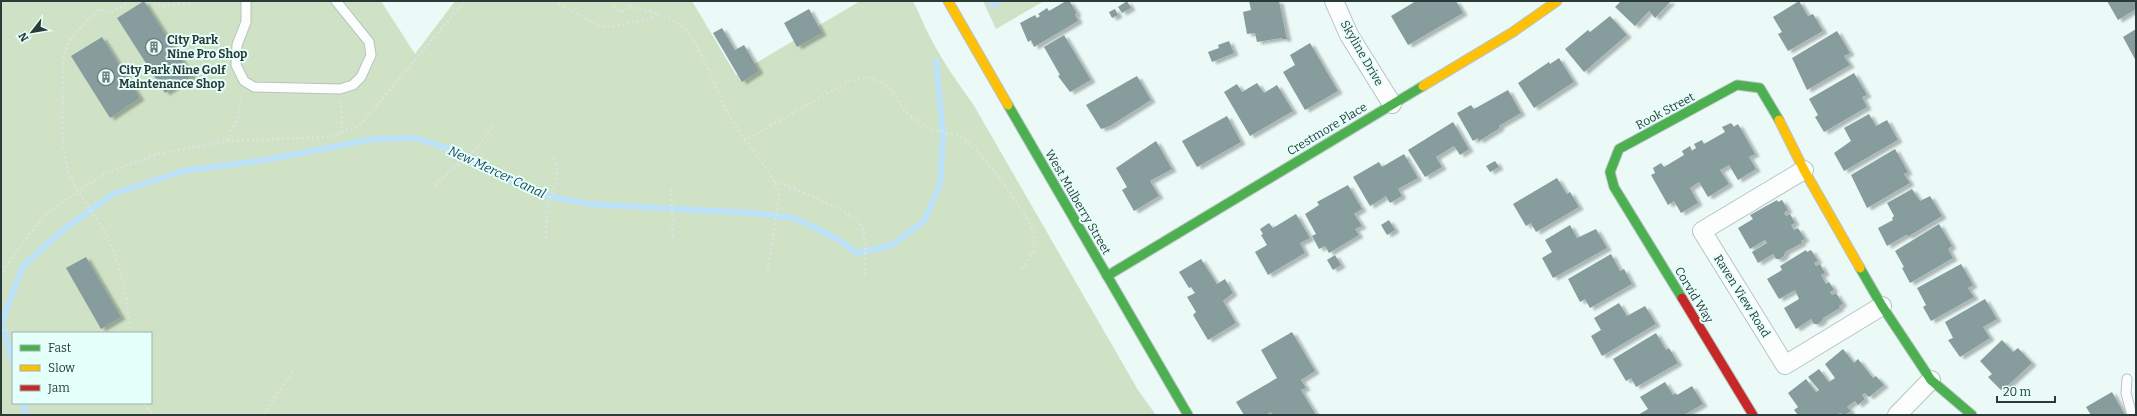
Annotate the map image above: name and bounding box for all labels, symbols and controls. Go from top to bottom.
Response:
north arrow [12,12,52,52]
street label: Skyline Drive [1338,18,1386,88]
text: N [16,29,32,44]
place label: City Park Nine Pro Shop [167,33,247,61]
building icon: City Park Nine Pro Shop [144,37,164,57]
place label: City Park Nine Golf Maintenance Shop [119,63,227,91]
building icon: City Park Nine Golf Maintenance Shop [96,67,116,87]
street label: Rook Street [1633,89,1697,132]
street label: Crestmore Place [1285,100,1369,158]
water label: New Mercer Canal [446,143,549,201]
street label: West Mulberry Street [1042,147,1114,258]
street label: Raven View Road [1711,252,1773,340]
street label: Corvid Way [1672,264,1717,326]
legend [12,332,152,404]
text: Fast [48,341,72,355]
text: Slow [48,361,75,375]
scale bar [1997,378,2055,404]
text: Jam [47,381,70,395]
text: 20 m [2003,385,2032,399]

